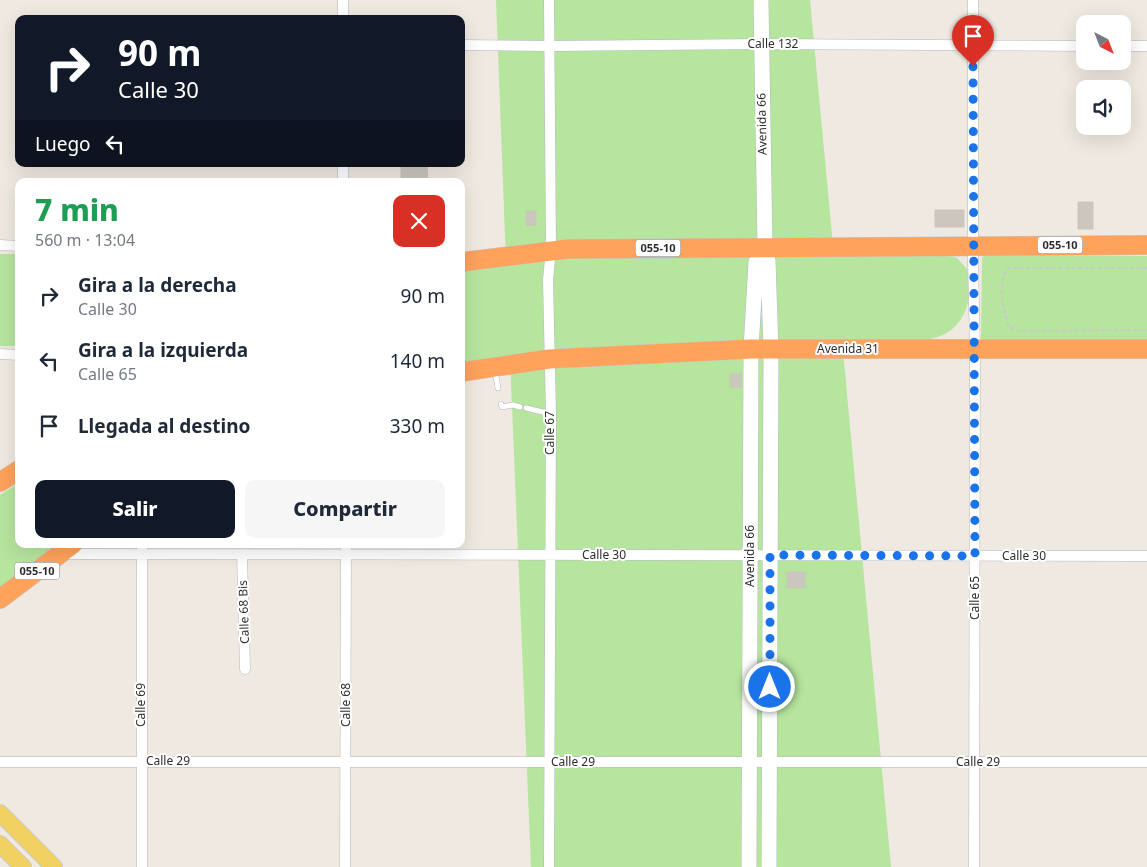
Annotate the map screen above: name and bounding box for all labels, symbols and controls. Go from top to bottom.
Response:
pin [952,15,994,66]
north arrow [1076,15,1131,70]
map controls [1076,15,1131,135]
icon: arrive [959,22,987,50]
text: 90 m [118,29,201,76]
icon: right [35,35,100,100]
street label: Calle 132 [748,35,799,52]
text: Calle 30 [118,74,199,104]
button: sound [1076,80,1131,135]
street label: Avenida 66 [752,93,771,155]
icon: left [101,130,129,158]
text: Luego [35,131,91,157]
text: 7 min [35,189,119,230]
button: close [393,195,445,247]
text: 560 m · 13:04 [35,229,135,251]
road number: 055-10 [1038,236,1082,254]
road number: 055-10 [636,240,680,256]
text: Gira a la derecha [78,272,237,298]
icon: right [35,282,63,310]
text: 90 m [401,283,445,309]
text: Calle 30 [78,298,137,320]
text: Gira a la izquierda [78,337,248,363]
street label: Avenida 31 [817,340,879,357]
icon: left [35,347,63,375]
text: 140 m [390,348,445,374]
text: Calle 65 [78,363,137,385]
street label: Calle 67 [541,411,558,455]
icon: arrive [35,412,63,440]
text: Llegada al destino [78,413,250,439]
text: 330 m [390,413,445,439]
button: Salir [35,480,235,538]
button: Compartir [245,480,445,538]
street label: Avenida 66 [741,525,758,587]
street label: Calle 30 [582,546,626,563]
street label: Calle 30 [1002,547,1046,564]
road number: 055-10 [15,562,60,580]
street label: Calle 65 [966,576,983,620]
street label: Calle 68 Bis [234,580,253,644]
position arrow [743,660,795,712]
street label: Calle 69 [132,683,149,727]
street label: Calle 68 [337,683,354,727]
street label: Calle 29 [146,752,190,769]
street label: Calle 29 [551,753,595,770]
street label: Calle 29 [956,753,1000,770]

